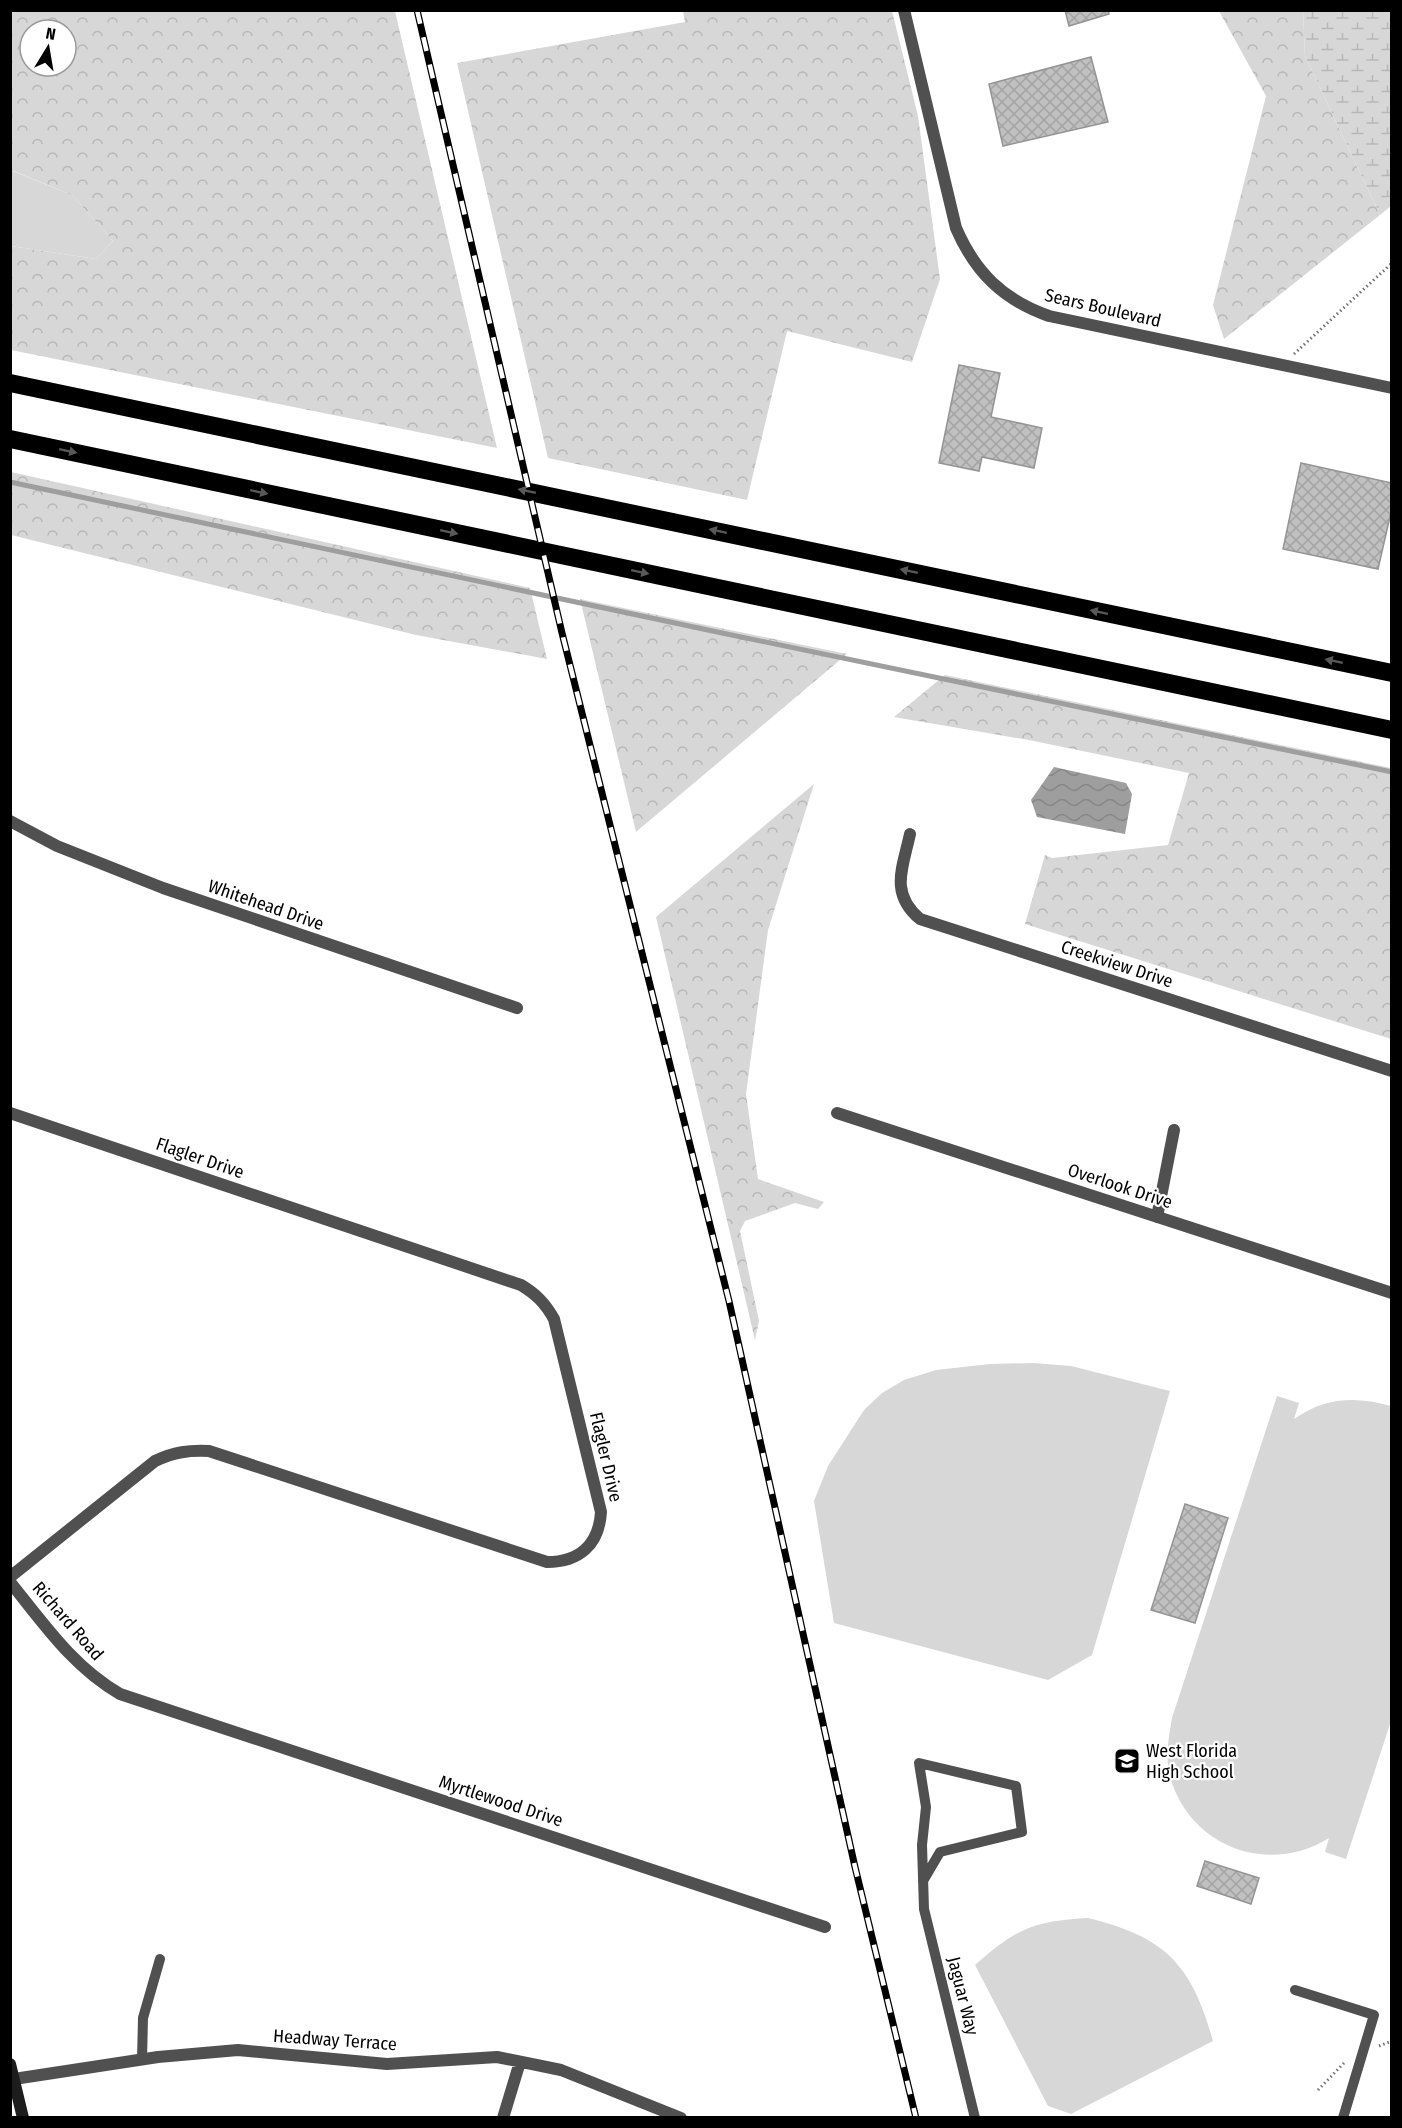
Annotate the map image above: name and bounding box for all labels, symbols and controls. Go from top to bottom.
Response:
north arrow [18,18,78,78]
text: N [44,24,57,44]
street label: Sears Boulevard [1043,284,1163,332]
one-way arrow [58,447,77,457]
one-way arrow [517,486,536,495]
one-way arrow [249,487,268,497]
one-way arrow [708,526,727,535]
one-way arrow [440,528,459,537]
one-way arrow [899,566,918,576]
one-way arrow [631,568,650,577]
one-way arrow [1090,606,1109,616]
one-way arrow [1325,656,1344,665]
street label: Whitehead Drive [205,875,327,935]
street label: Creekview Drive [1058,936,1176,992]
street label: Flagler Drive [153,1133,247,1183]
street label: Overlook Drive [1065,1159,1175,1213]
street label: Flagler Drive [585,1410,627,1504]
street label: Richard Road [28,1577,108,1665]
place label: West Florida High School [1146,1740,1237,1783]
school or university icon: West Florida High School [1112,1746,1142,1776]
street label: Myrtlewood Drive [436,1771,566,1831]
street label: Jaguar Way [943,1954,983,2038]
street label: Headway Terrace [272,2025,398,2055]

